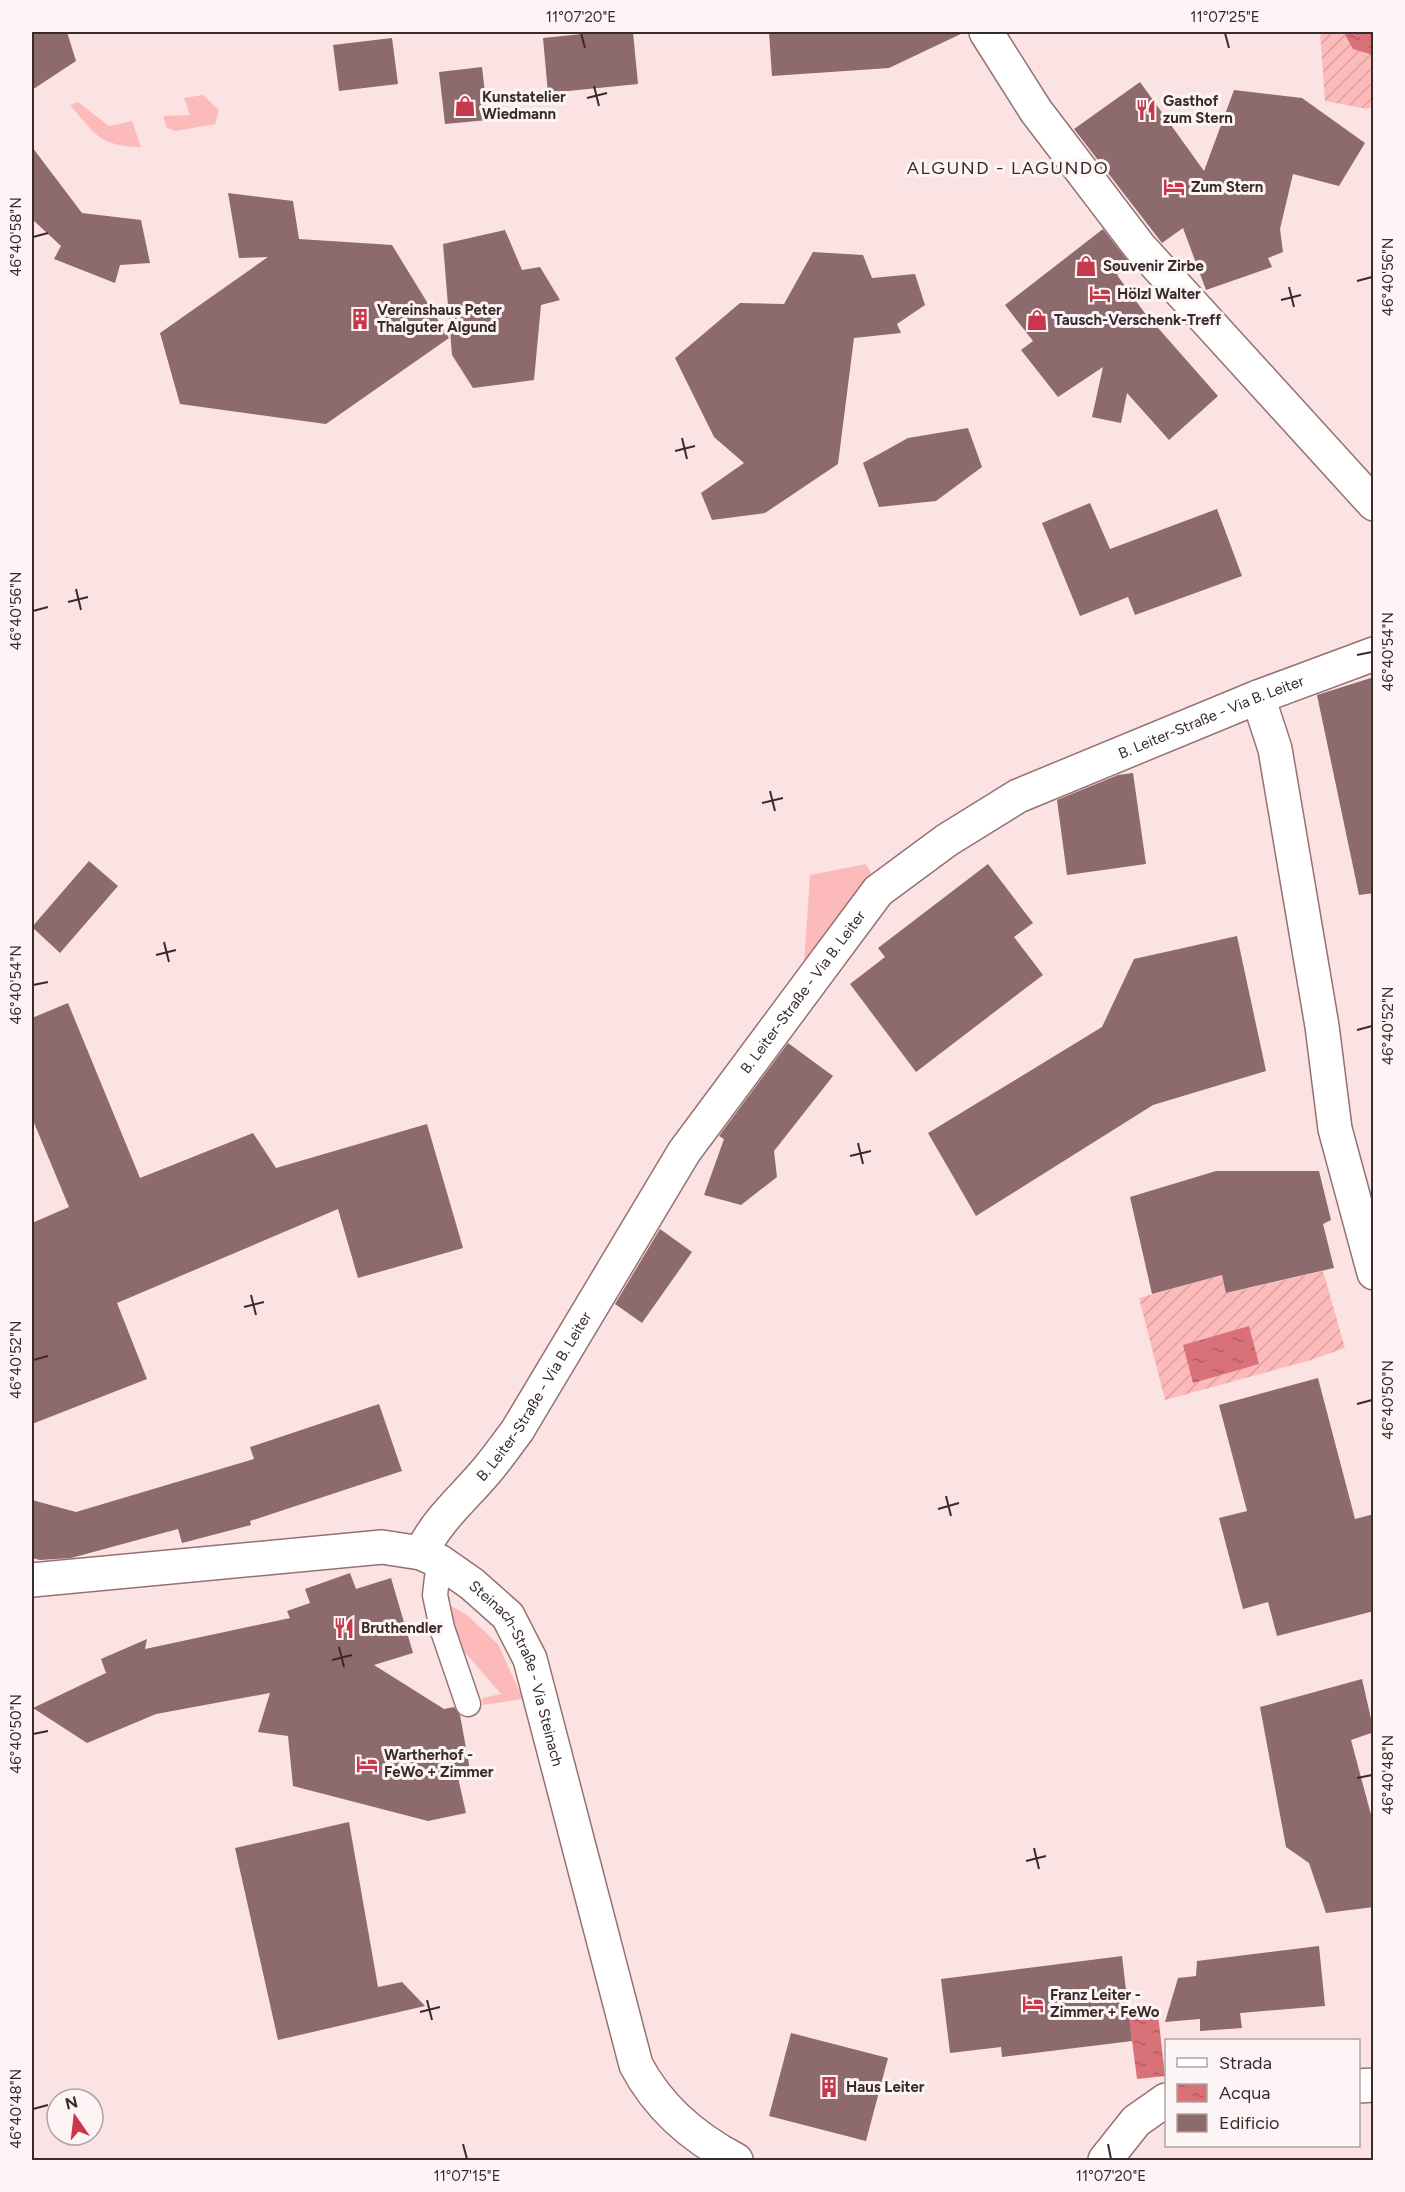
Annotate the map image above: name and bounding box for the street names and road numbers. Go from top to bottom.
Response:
street label: B. Leiter-Straße - Via B. Leiter [1116,672,1306,763]
street label: B. Leiter-Straße - Via B. Leiter [736,907,869,1077]
street label: B. Leiter-Straße - Via B. Leiter [473,1308,595,1485]
street label: Steinach-Straße - Via Steinach [465,1577,567,1768]

